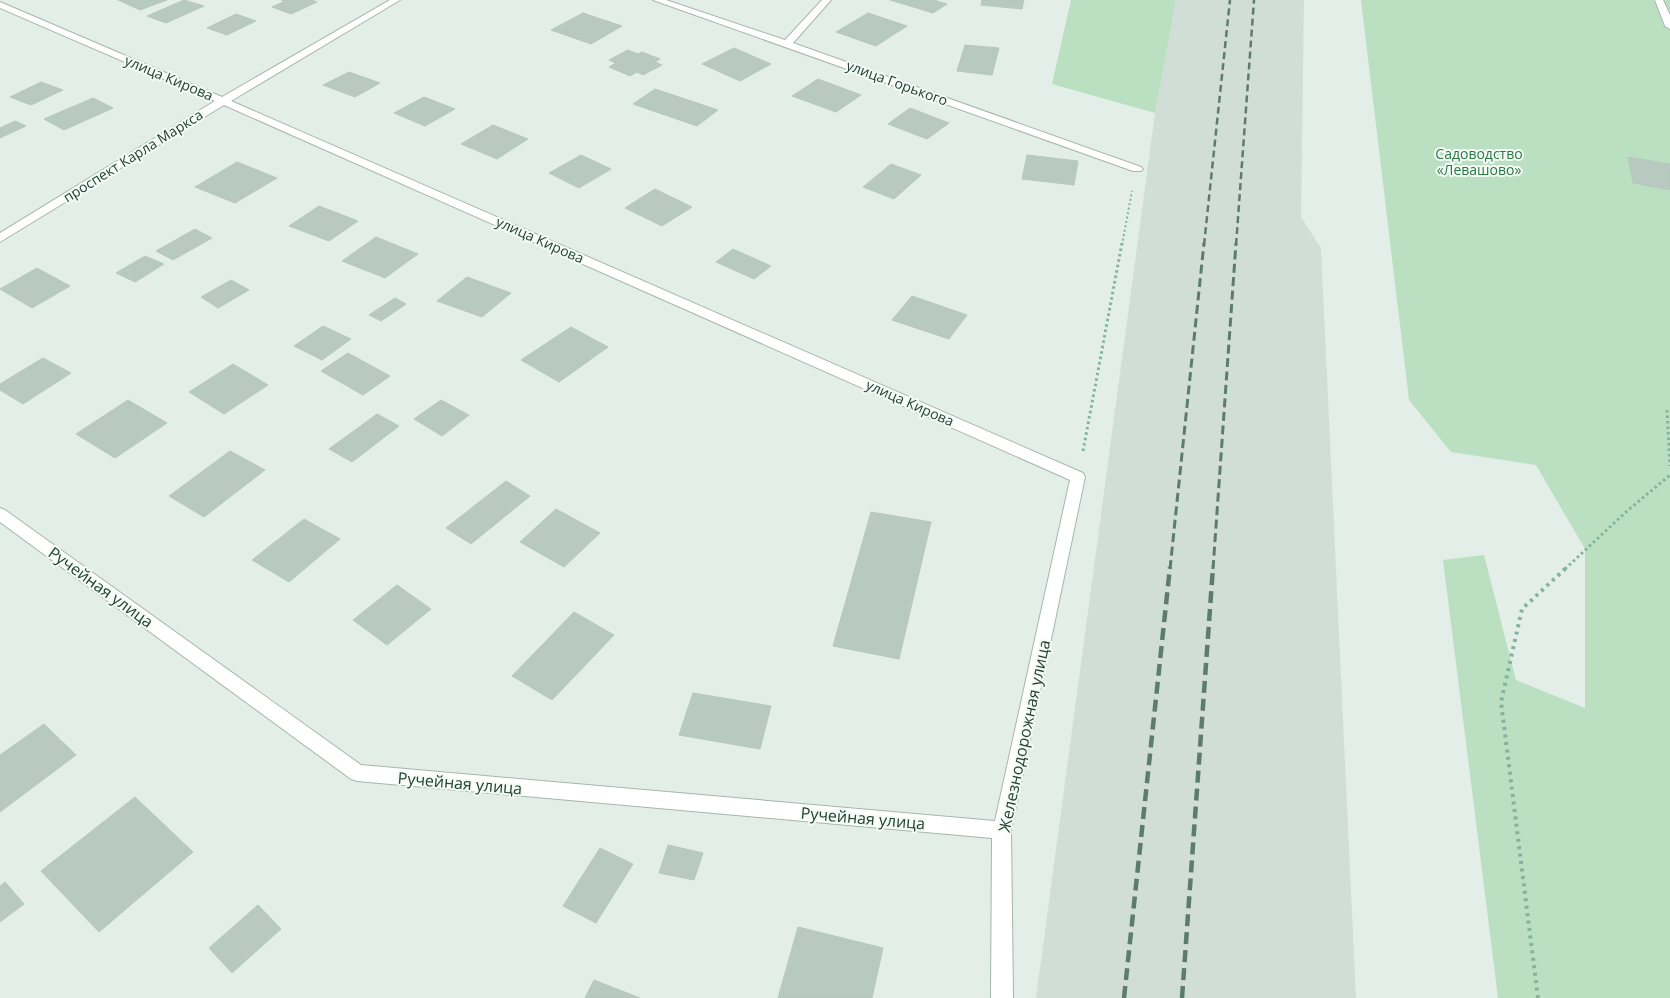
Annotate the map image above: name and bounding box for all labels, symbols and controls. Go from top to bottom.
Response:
street label: улица Кирова [122,50,216,105]
street label: улица Горького [844,55,951,110]
street label: проспект Карла Маркса [59,105,206,206]
park label: Садоводство «Левашово» [1435,144,1523,179]
street label: улица Кирова [493,212,587,267]
street label: улица Кирова [863,375,957,430]
street label: Ручейная улица [44,541,158,633]
street label: Железнодорожная улица [993,638,1055,834]
street label: Ручейная улица [397,767,523,799]
street label: Ручейная улица [800,802,926,834]

